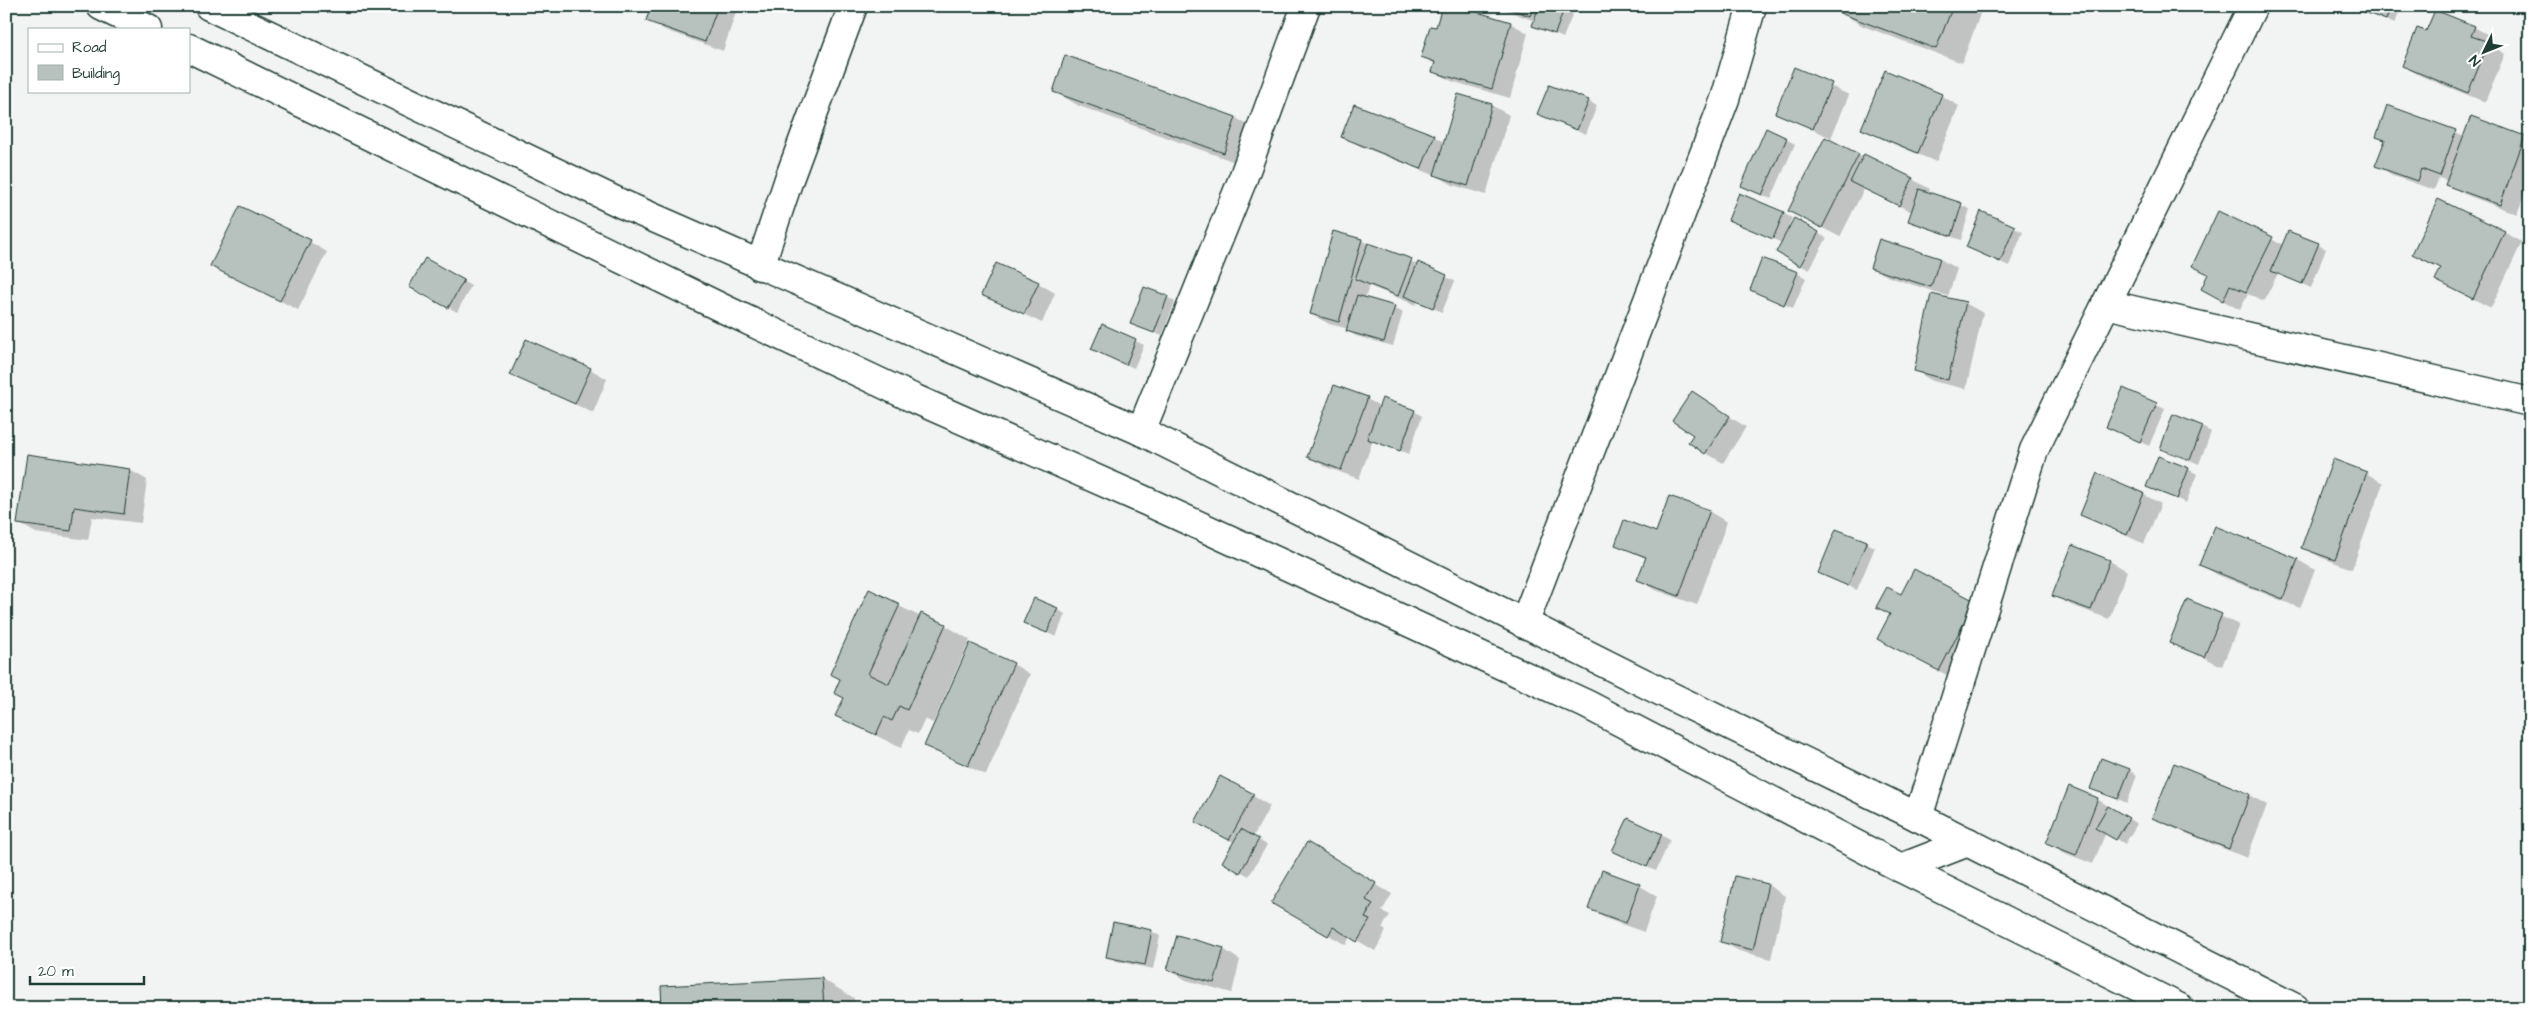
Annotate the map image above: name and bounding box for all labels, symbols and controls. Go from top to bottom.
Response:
legend [28,28,190,92]
north arrow [2458,28,2508,78]
text: Road [72,37,107,58]
text: N [2465,50,2486,70]
text: Building [72,63,120,85]
scale bar [30,954,144,986]
text: 20 m [38,961,74,982]

